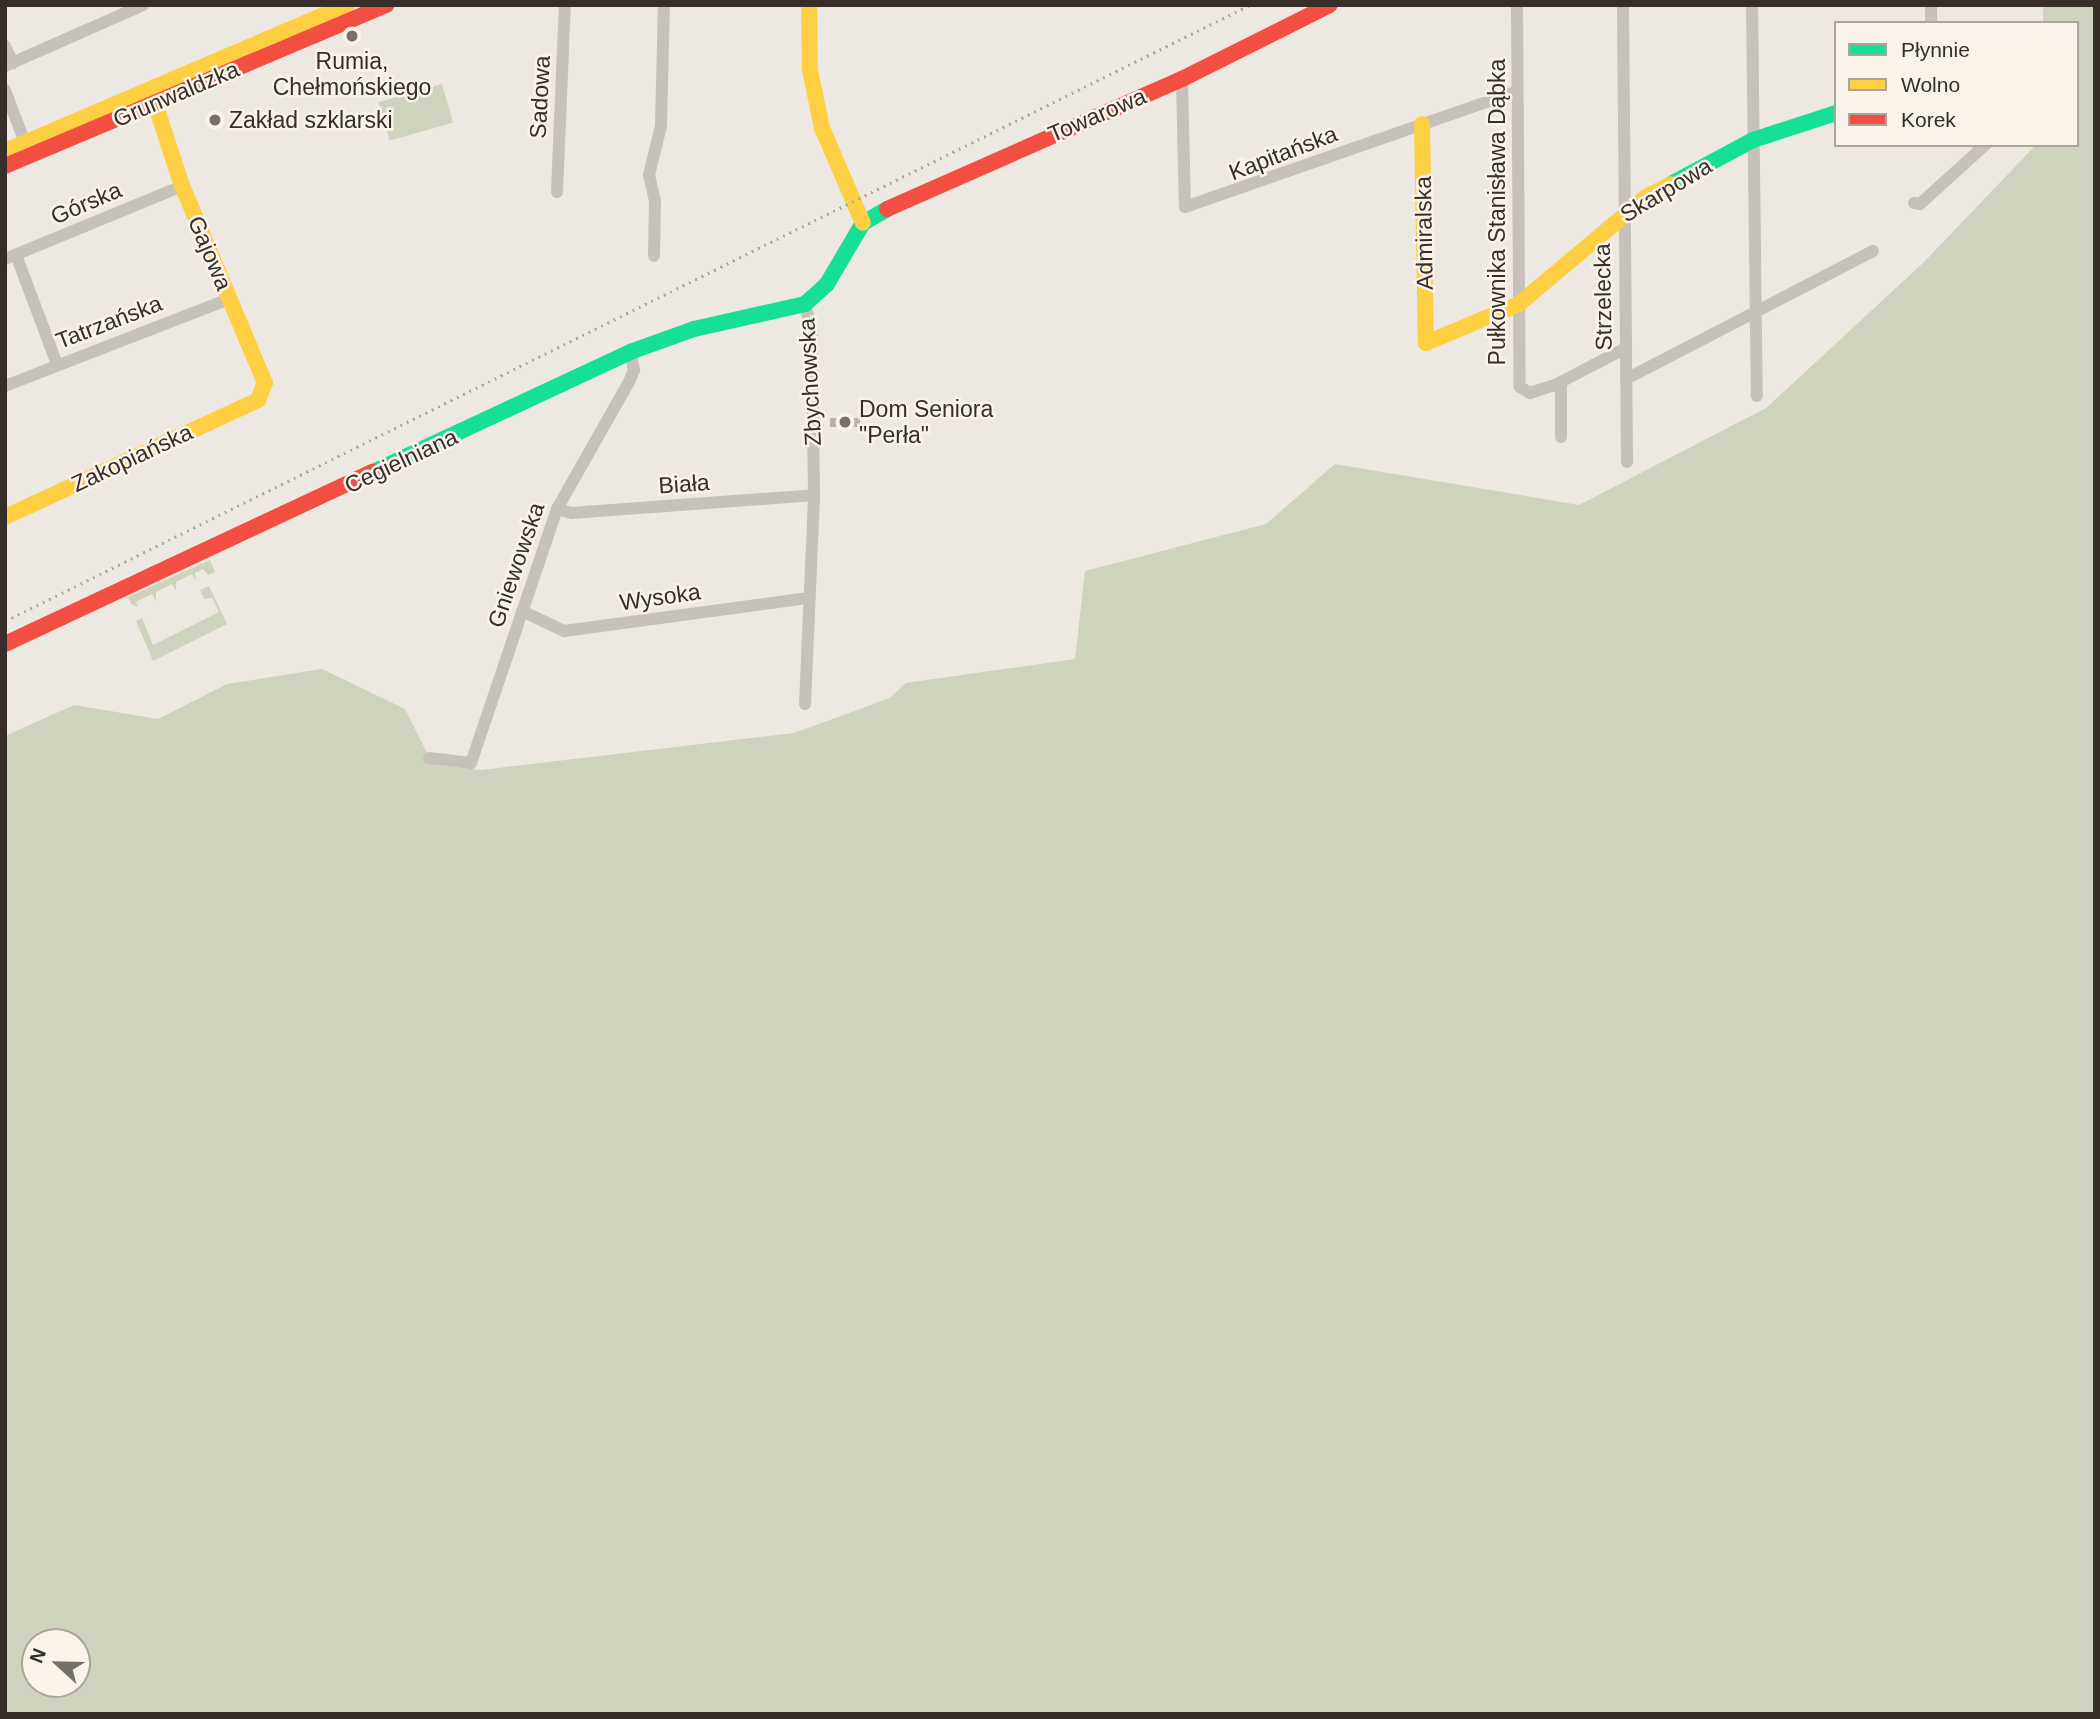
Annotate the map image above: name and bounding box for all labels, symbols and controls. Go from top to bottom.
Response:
legend [1834,21,2079,147]
marker: Rumia, Chełmońskiego [344,28,360,44]
text: Płynnie [1901,38,1970,61]
place label: Rumia, Chełmońskiego [273,47,431,101]
street label: Grunwaldzka [109,55,243,133]
street label: Sadowa [524,55,556,139]
street label: Pułkownika Stanisława Dąbka [1483,59,1511,365]
text: Wolno [1901,73,1960,96]
street label: Towarowa [1044,82,1150,148]
place label: Zakład szklarski [229,106,393,134]
text: Korek [1901,108,1956,131]
marker: Zakład szklarski [207,112,223,128]
street label: Kapitańska [1225,120,1341,186]
street label: Skarpowa [1615,152,1717,228]
street label: Górska [46,176,126,230]
street label: Admiralska [1409,176,1439,290]
street label: Gajowa [182,212,238,294]
street label: Strzelecka [1588,243,1618,351]
street label: Tatrzańska [52,289,166,355]
street label: Zbychowska [793,317,827,447]
place label: Dom Seniora "Perła" [859,395,993,449]
marker: Dom Seniora "Perła" [837,414,853,430]
street label: Zakopiańska [67,418,197,498]
street label: Cegielniana [340,423,462,499]
street label: Biała [658,468,710,500]
street label: Gniewowska [482,499,550,631]
street label: Wysoka [618,578,702,616]
north arrow [21,1628,91,1698]
text: N [26,1645,50,1666]

